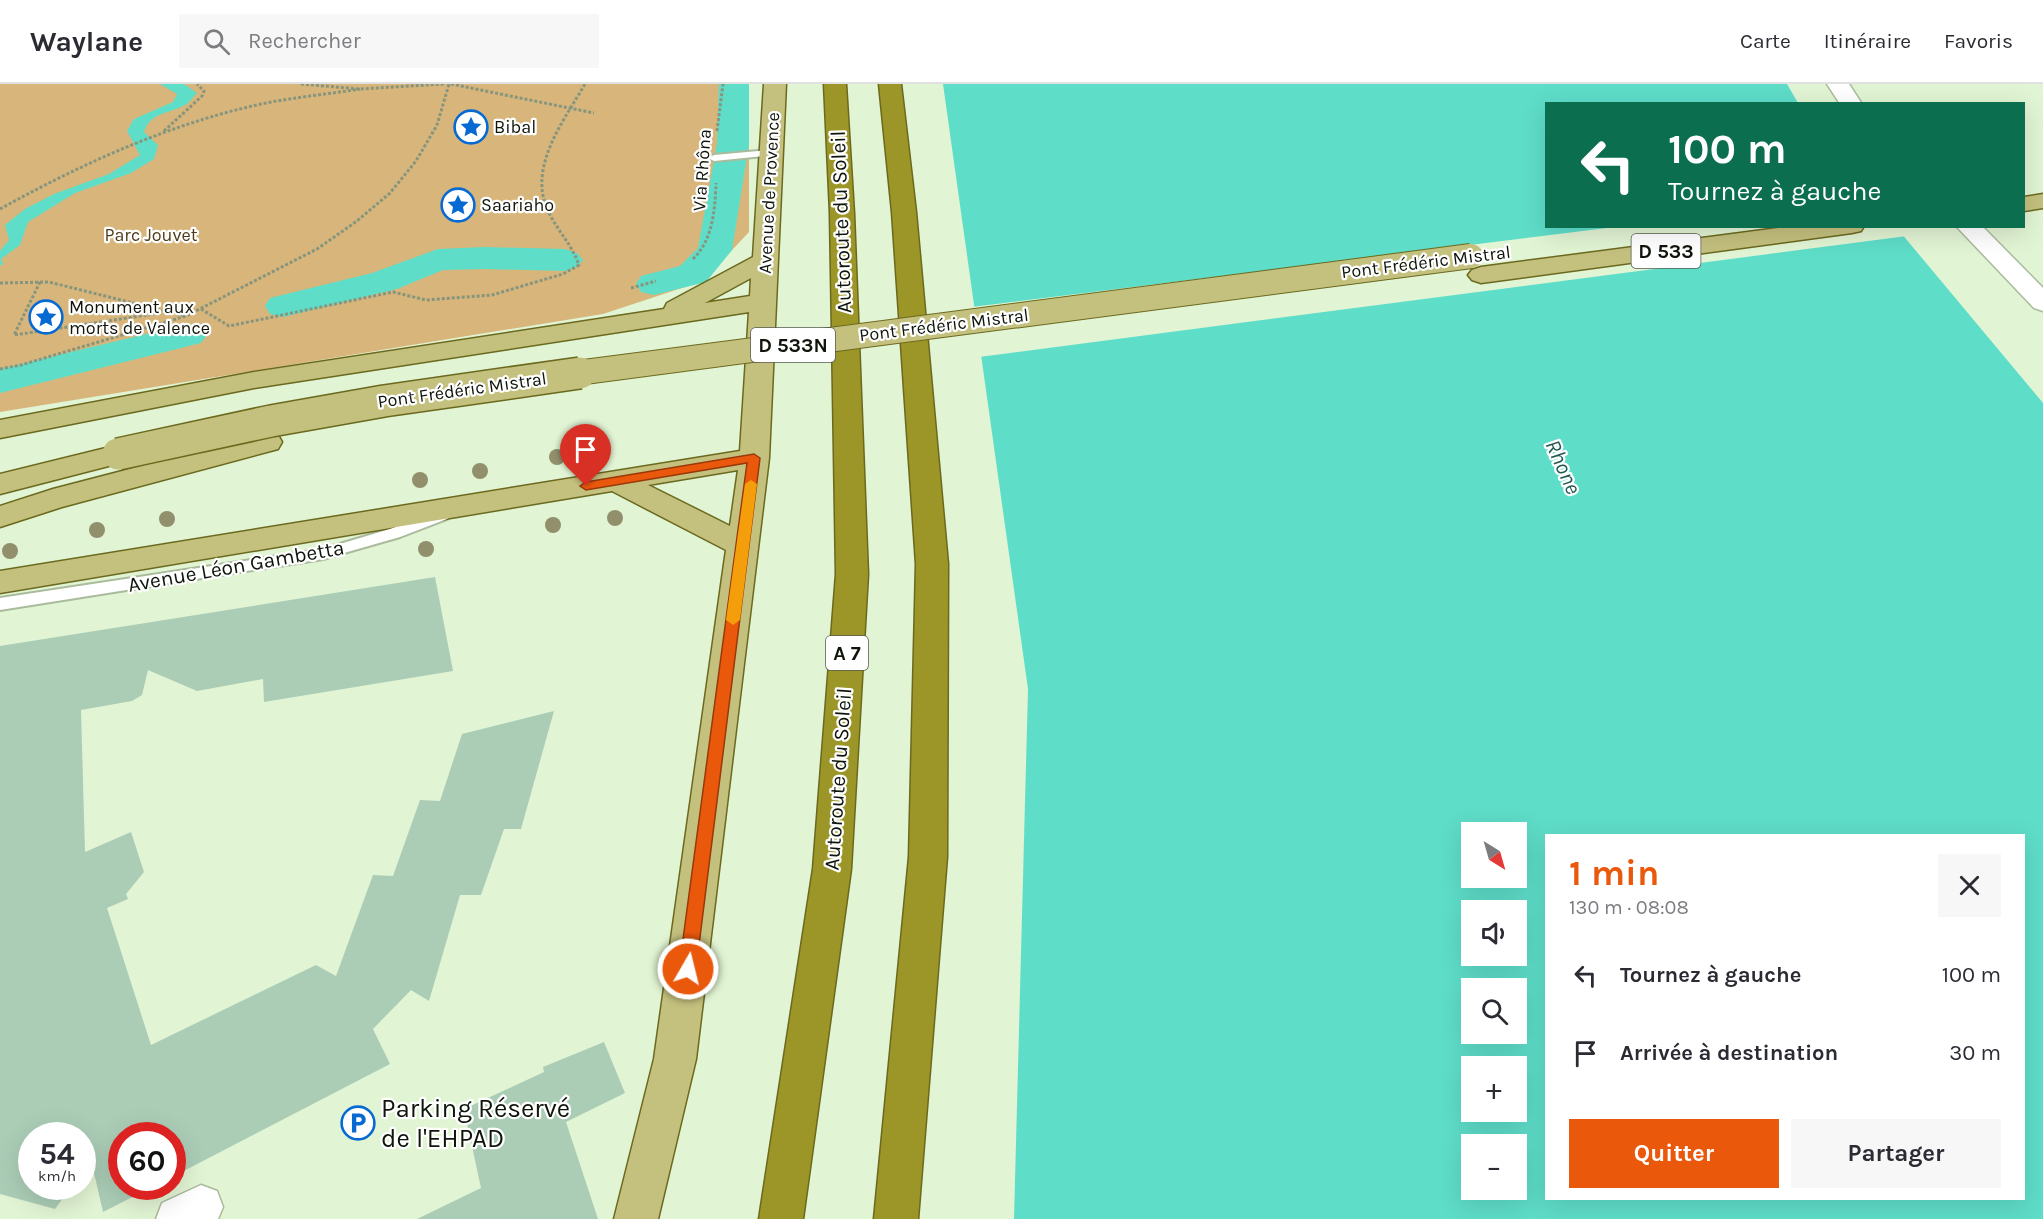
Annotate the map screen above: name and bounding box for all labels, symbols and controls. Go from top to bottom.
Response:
search box [179,14,599,68]
text: Waylane [30,25,143,58]
icon: search [200,25,233,58]
text: Rechercher [248,28,361,54]
text: Carte [1740,29,1791,53]
text: Itinéraire [1824,29,1911,53]
text: Favoris [1944,29,2013,53]
place icon: Bibal [453,109,489,145]
street label: Avenue de Provence [754,112,784,274]
place label: Bibal [494,116,536,138]
text: 100 m [1668,124,1787,174]
icon: left [1569,126,1647,204]
street label: Via Rhôna [688,128,716,212]
street label: Autoroute du Soleil [826,130,856,314]
text: Tournez à gauche [1668,175,1881,207]
place icon: Saariaho [440,187,476,223]
place label: Saariaho [481,194,554,216]
park label: Parc Jouvet [105,224,198,246]
road number: D 533 [1632,234,1700,268]
street label: Pont Frédéric Mistral [1340,241,1512,283]
place label: Monument aux morts de Valence [69,296,210,339]
place icon: Monument aux morts de Valence [28,299,64,335]
street label: Pont Frédéric Mistral [858,304,1030,346]
road number: D 533N [751,328,835,362]
street label: Pont Frédéric Mistral [376,367,548,413]
pin [560,424,611,486]
icon: arrive [569,433,602,466]
water label: Rhone [1540,436,1586,498]
street label: Avenue Léon Gambetta [126,535,346,597]
road number: A 7 [826,636,868,670]
street label: Autoroute du Soleil [820,687,856,871]
north arrow [1461,822,1527,888]
map controls [1461,822,1527,1200]
text: 1 min [1569,852,1659,894]
button: close [1938,854,2001,917]
text: 130 m · 08:08 [1569,896,1689,919]
button: sound [1461,900,1527,966]
position arrow [656,937,720,1001]
icon: left [1569,959,1602,992]
text: Tournez à gauche [1620,962,1801,988]
text: 100 m [1942,962,2001,988]
button: search [1461,978,1527,1044]
icon: arrive [1569,1037,1602,1070]
text: Arrivée à destination [1620,1040,1838,1066]
text: 30 m [1949,1040,2001,1066]
button: + [1461,1056,1527,1122]
place label: Parking Réservé de l'EHPAD [381,1093,570,1154]
parking icon: Parking Réservé de l'EHPAD [340,1105,376,1141]
button: Quitter [1569,1119,1779,1188]
button: Partager [1791,1119,2001,1188]
speed limit sign: 60 [108,1122,186,1200]
button: − [1461,1134,1527,1200]
text: 54 [39,1136,75,1172]
text: km/h [38,1167,76,1185]

